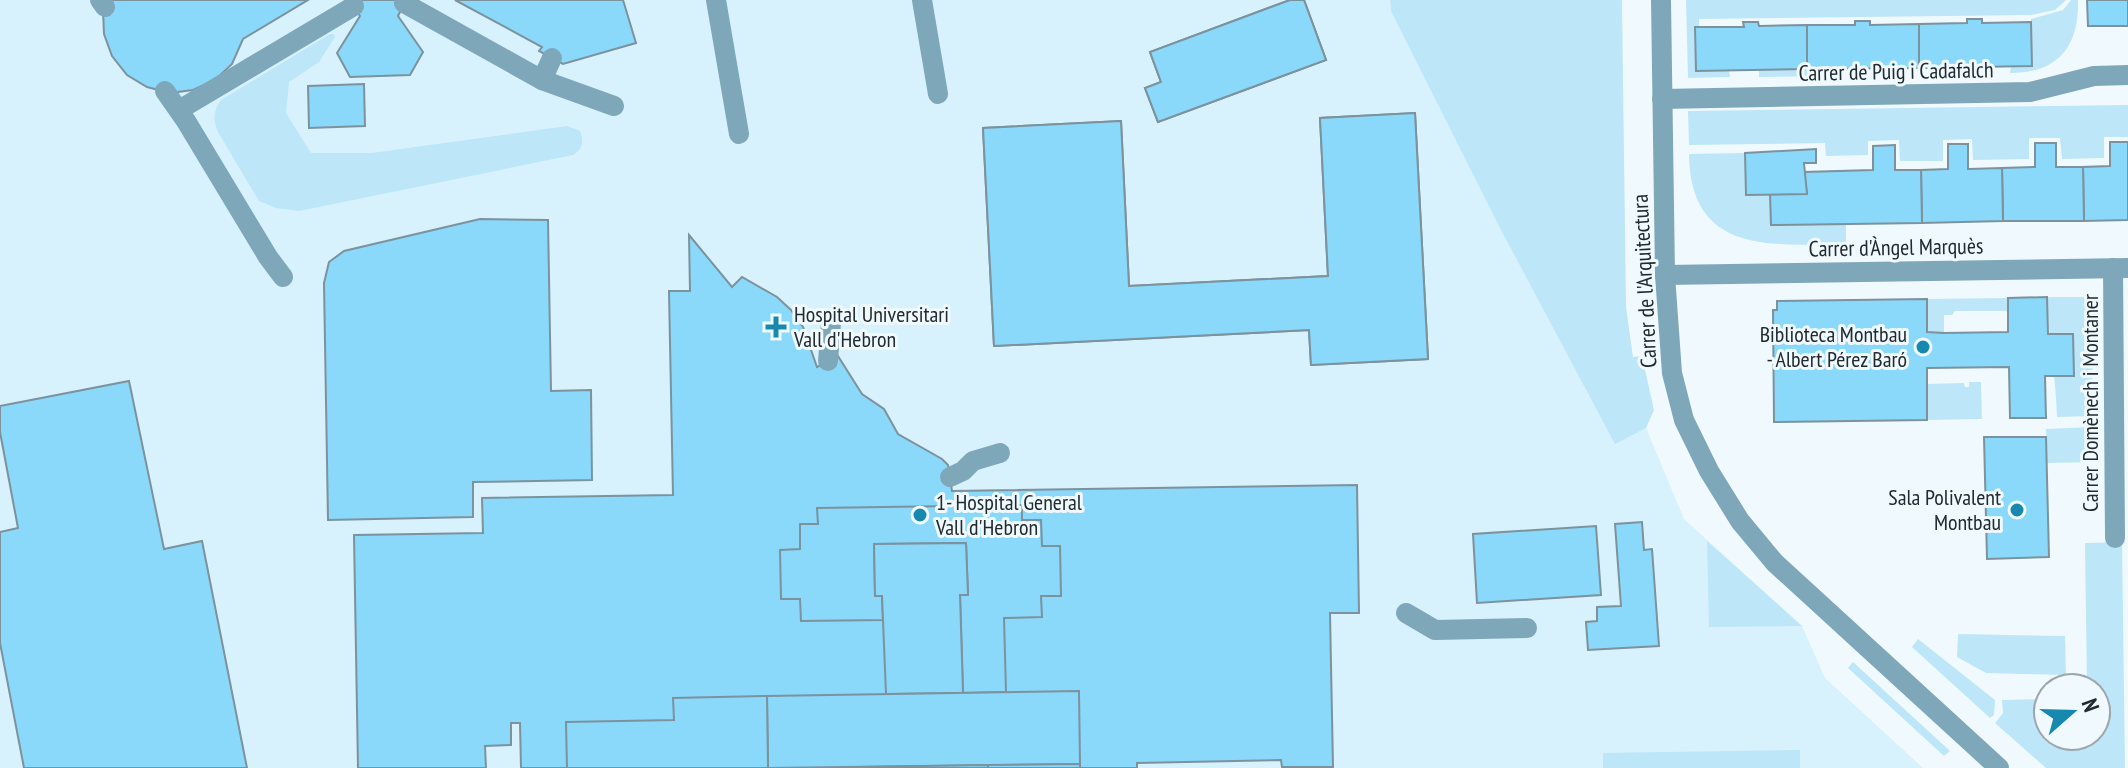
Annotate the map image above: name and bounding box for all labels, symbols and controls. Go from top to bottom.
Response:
street label: Carrer de Puig i Cadafalch [1798,55,1994,87]
street label: Carrer de l'Arquitectura [1625,193,1663,369]
street label: Carrer d'Àngel Marquès [1808,231,1984,263]
street label: Carrer Domènech i Montaner [2076,294,2104,512]
place label: Hospital Universitari Vall d'Hebron [793,300,949,353]
marker: Hospital Universitari Vall d'Hebron [765,316,787,338]
place label: Biblioteca Montbau - Albert Pérez Baró [1760,320,1907,373]
marker: Biblioteca Montbau - Albert Pérez Baró [1914,338,1932,356]
place label: Sala Polivalent Montbau [1888,483,2001,536]
place label: 1- Hospital General Vall d'Hebron [935,488,1083,541]
marker: Sala Polivalent Montbau [2008,501,2026,519]
marker: 1- Hospital General Vall d'Hebron [911,506,929,524]
north arrow [2032,672,2112,752]
text: N [2076,695,2106,716]

